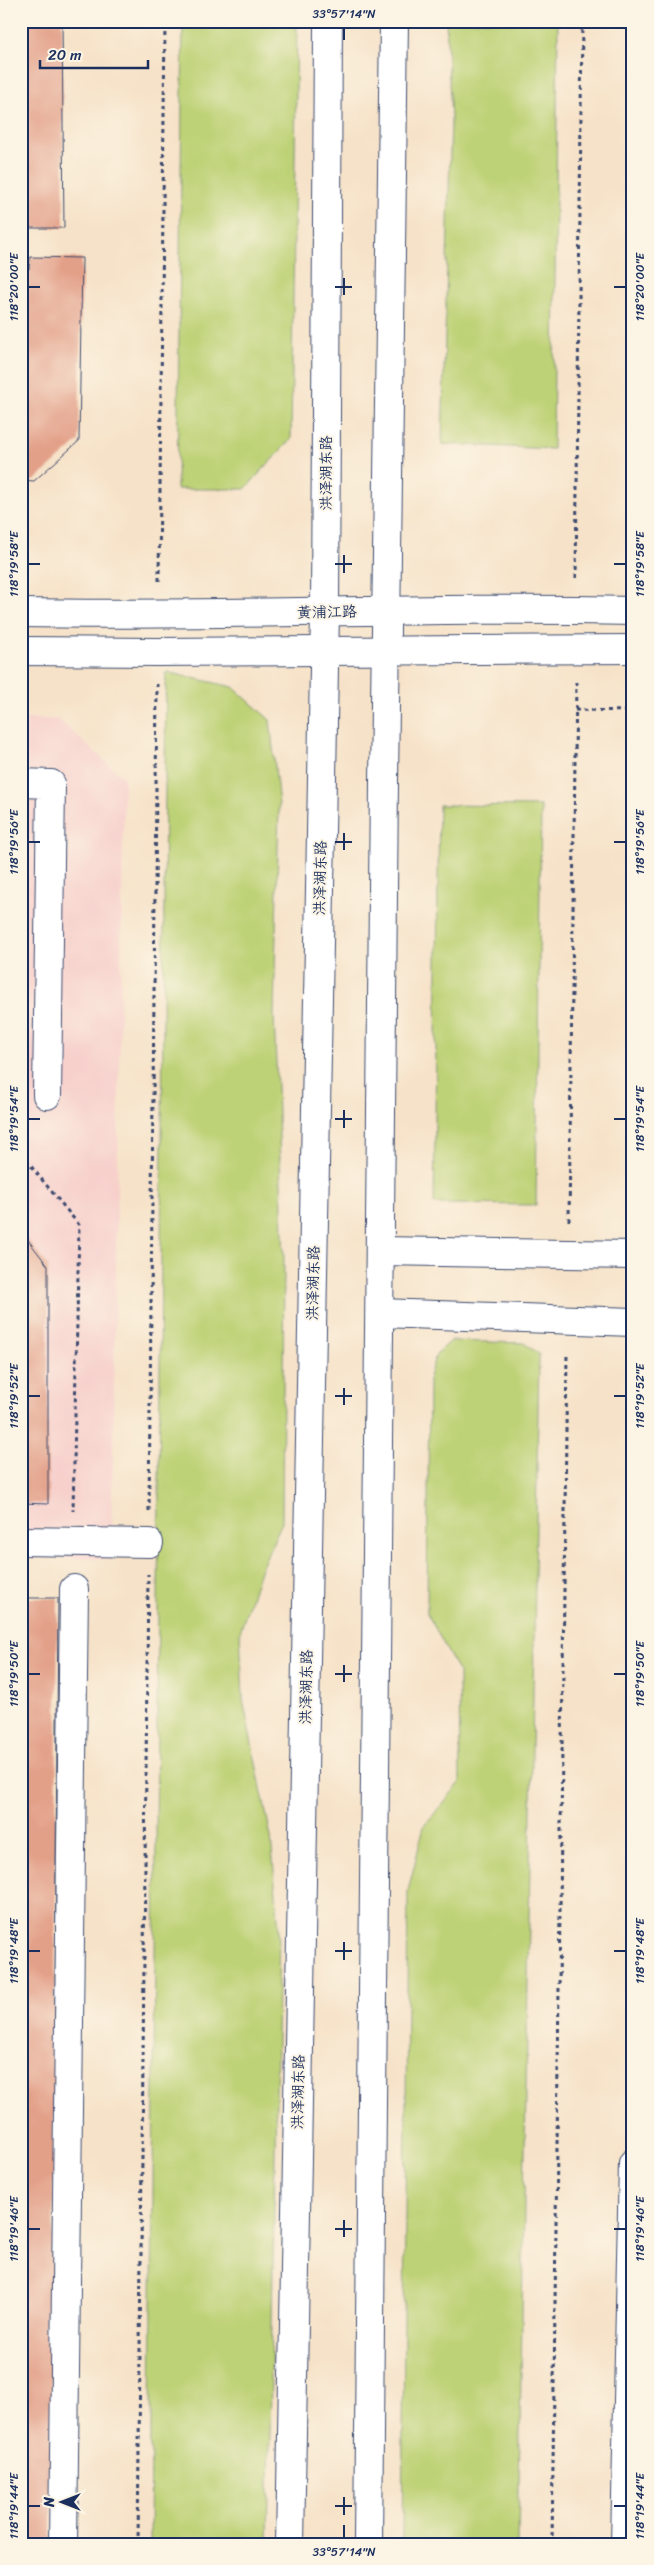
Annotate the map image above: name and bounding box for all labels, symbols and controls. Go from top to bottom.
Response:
text: 33°57'14"N [313,3,376,25]
scale bar [40,38,148,70]
text: 20 m [48,42,82,68]
text: 118°20'00"E [3,251,25,321]
text: 118°20'00"E [629,251,651,321]
street label: 洪泽湖东路 [313,435,339,511]
text: 118°19'58"E [3,530,25,597]
text: 118°19'58"E [629,530,651,597]
street label: 黄浦江路 [297,598,357,626]
text: 118°19'56"E [3,808,25,875]
text: 118°19'56"E [629,808,651,875]
street label: 洪泽湖东路 [306,840,334,916]
text: 118°19'54"E [3,1085,25,1152]
text: 118°19'54"E [629,1085,651,1152]
street label: 洪泽湖东路 [299,1245,327,1321]
text: 118°19'52"E [3,1362,25,1429]
text: 118°19'52"E [629,1362,651,1429]
text: 118°19'50"E [3,1640,25,1707]
text: 118°19'50"E [629,1640,651,1707]
street label: 洪泽湖东路 [292,1649,320,1725]
text: 118°19'48"E [3,1917,25,1984]
text: 118°19'48"E [629,1917,651,1984]
street label: 洪泽湖东路 [284,2054,312,2130]
text: 118°19'46"E [3,2195,25,2262]
text: 118°19'46"E [629,2195,651,2262]
text: 118°19'44"E [3,2472,25,2539]
text: 118°19'44"E [629,2472,651,2539]
north arrow [38,2478,88,2528]
text: N [37,2497,62,2508]
text: 33°57'14"N [313,2541,376,2563]

